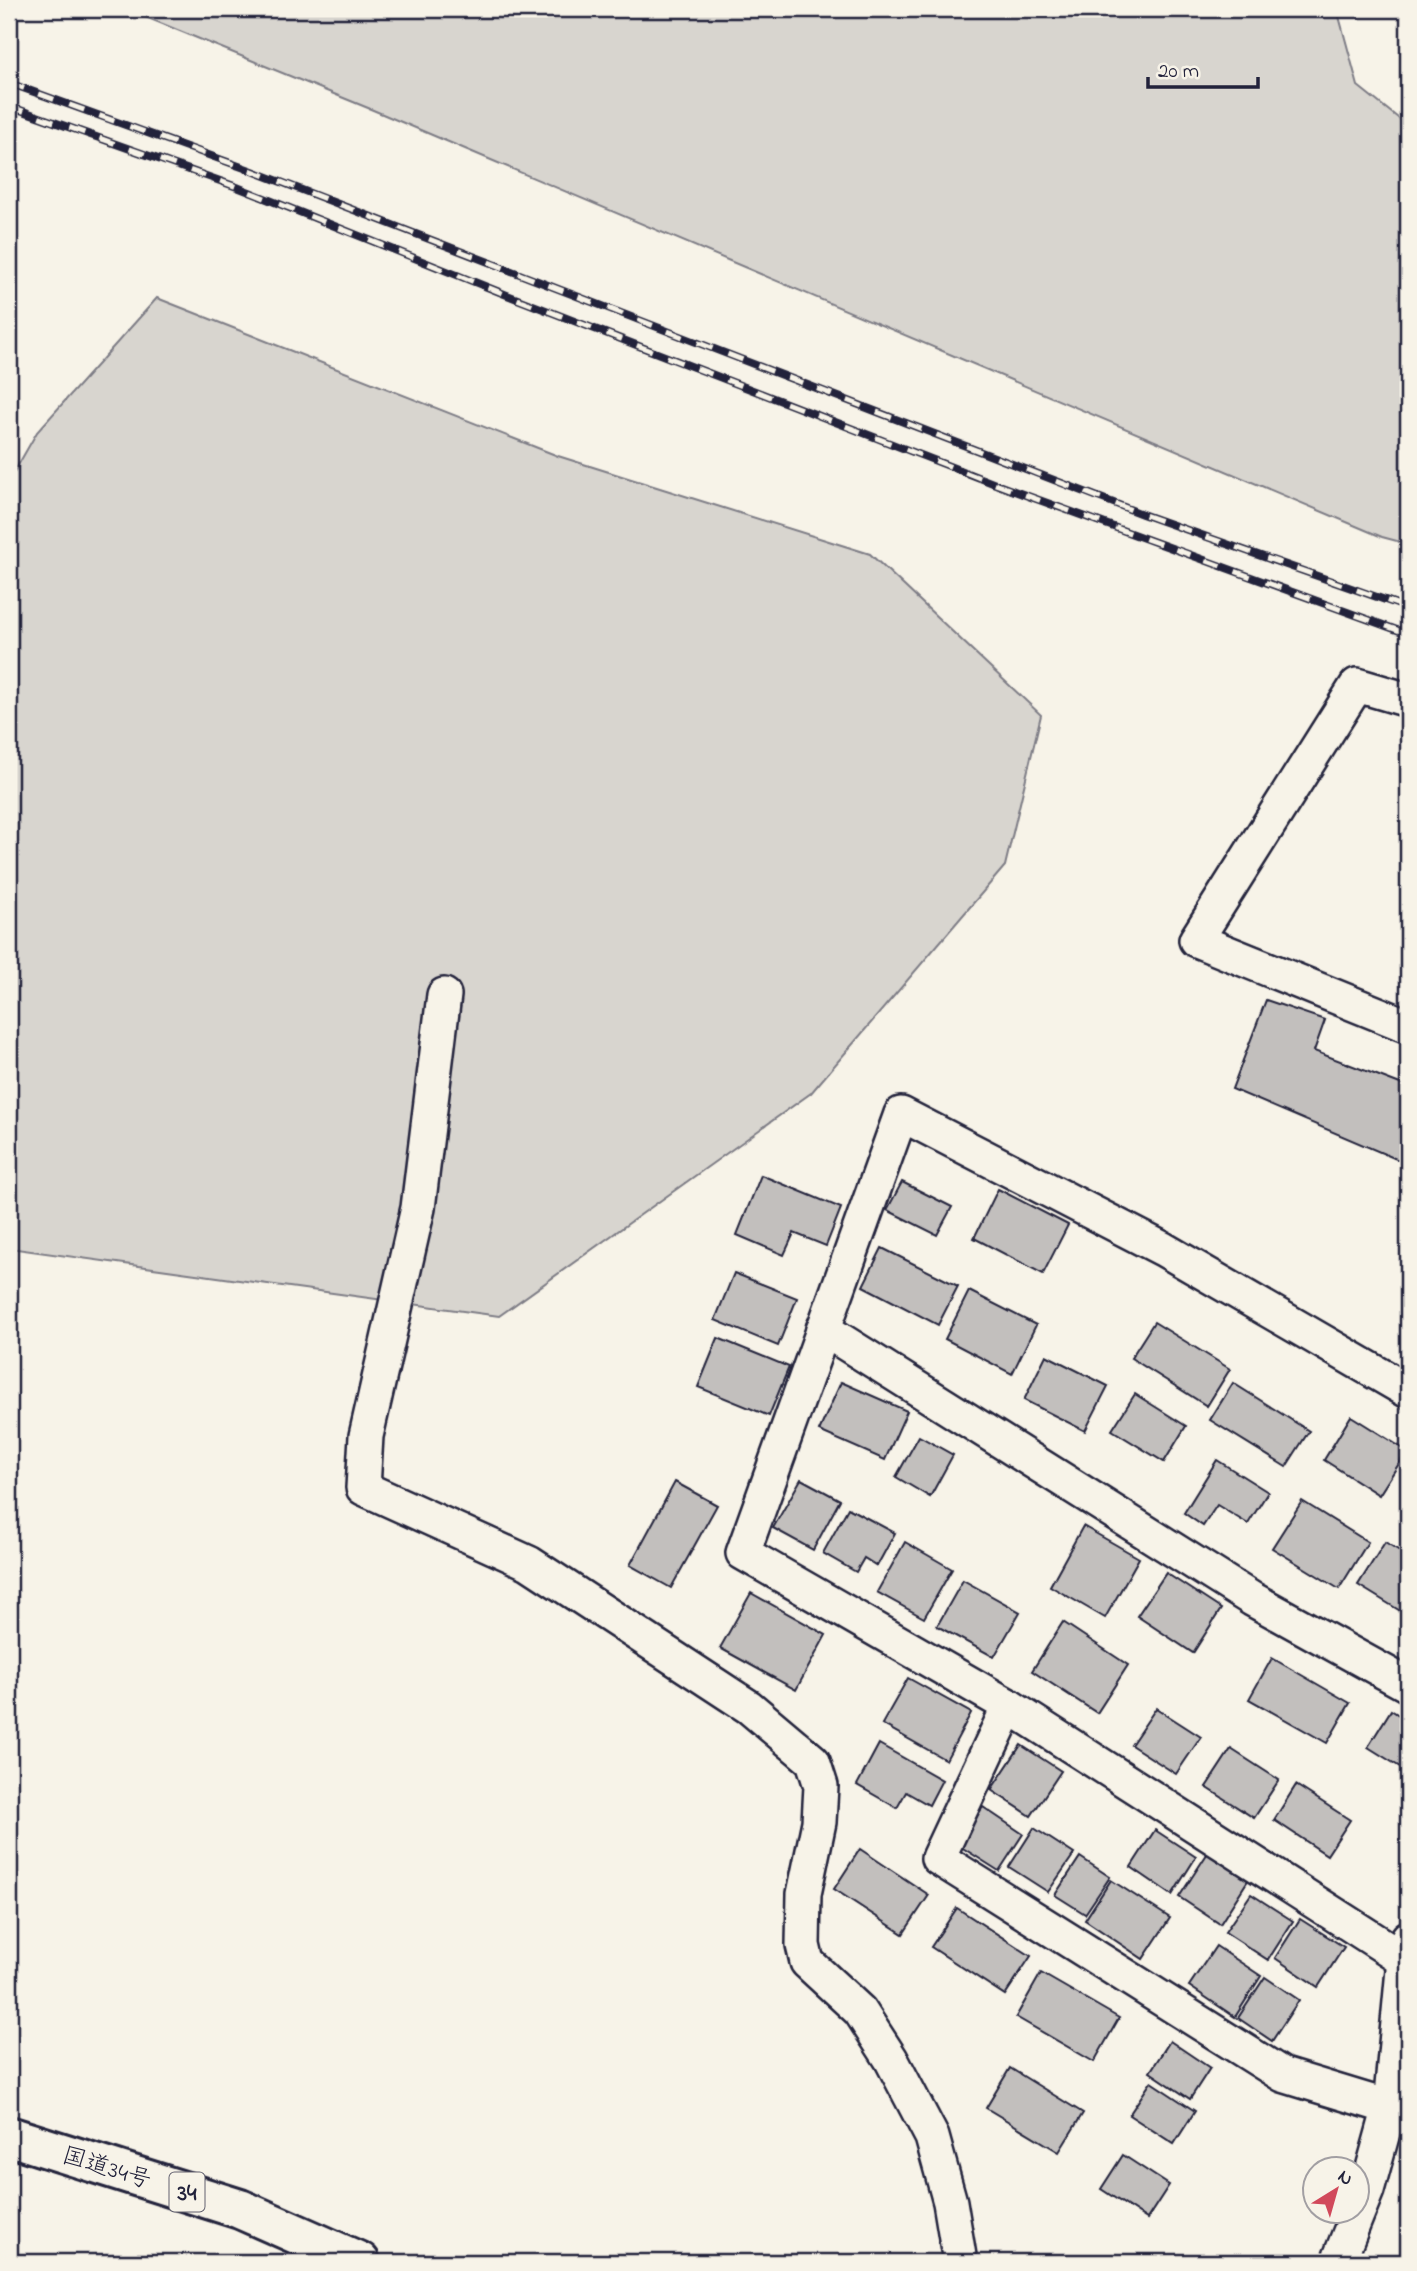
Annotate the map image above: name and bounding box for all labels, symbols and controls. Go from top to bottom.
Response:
scale bar [1148,46,1258,90]
text: 20 m [1158,57,1199,87]
street label: 国道34号 [57,2139,155,2200]
north arrow [1302,2156,1372,2226]
text: N [1331,2164,1358,2193]
road number: 34 [170,2172,204,2212]

